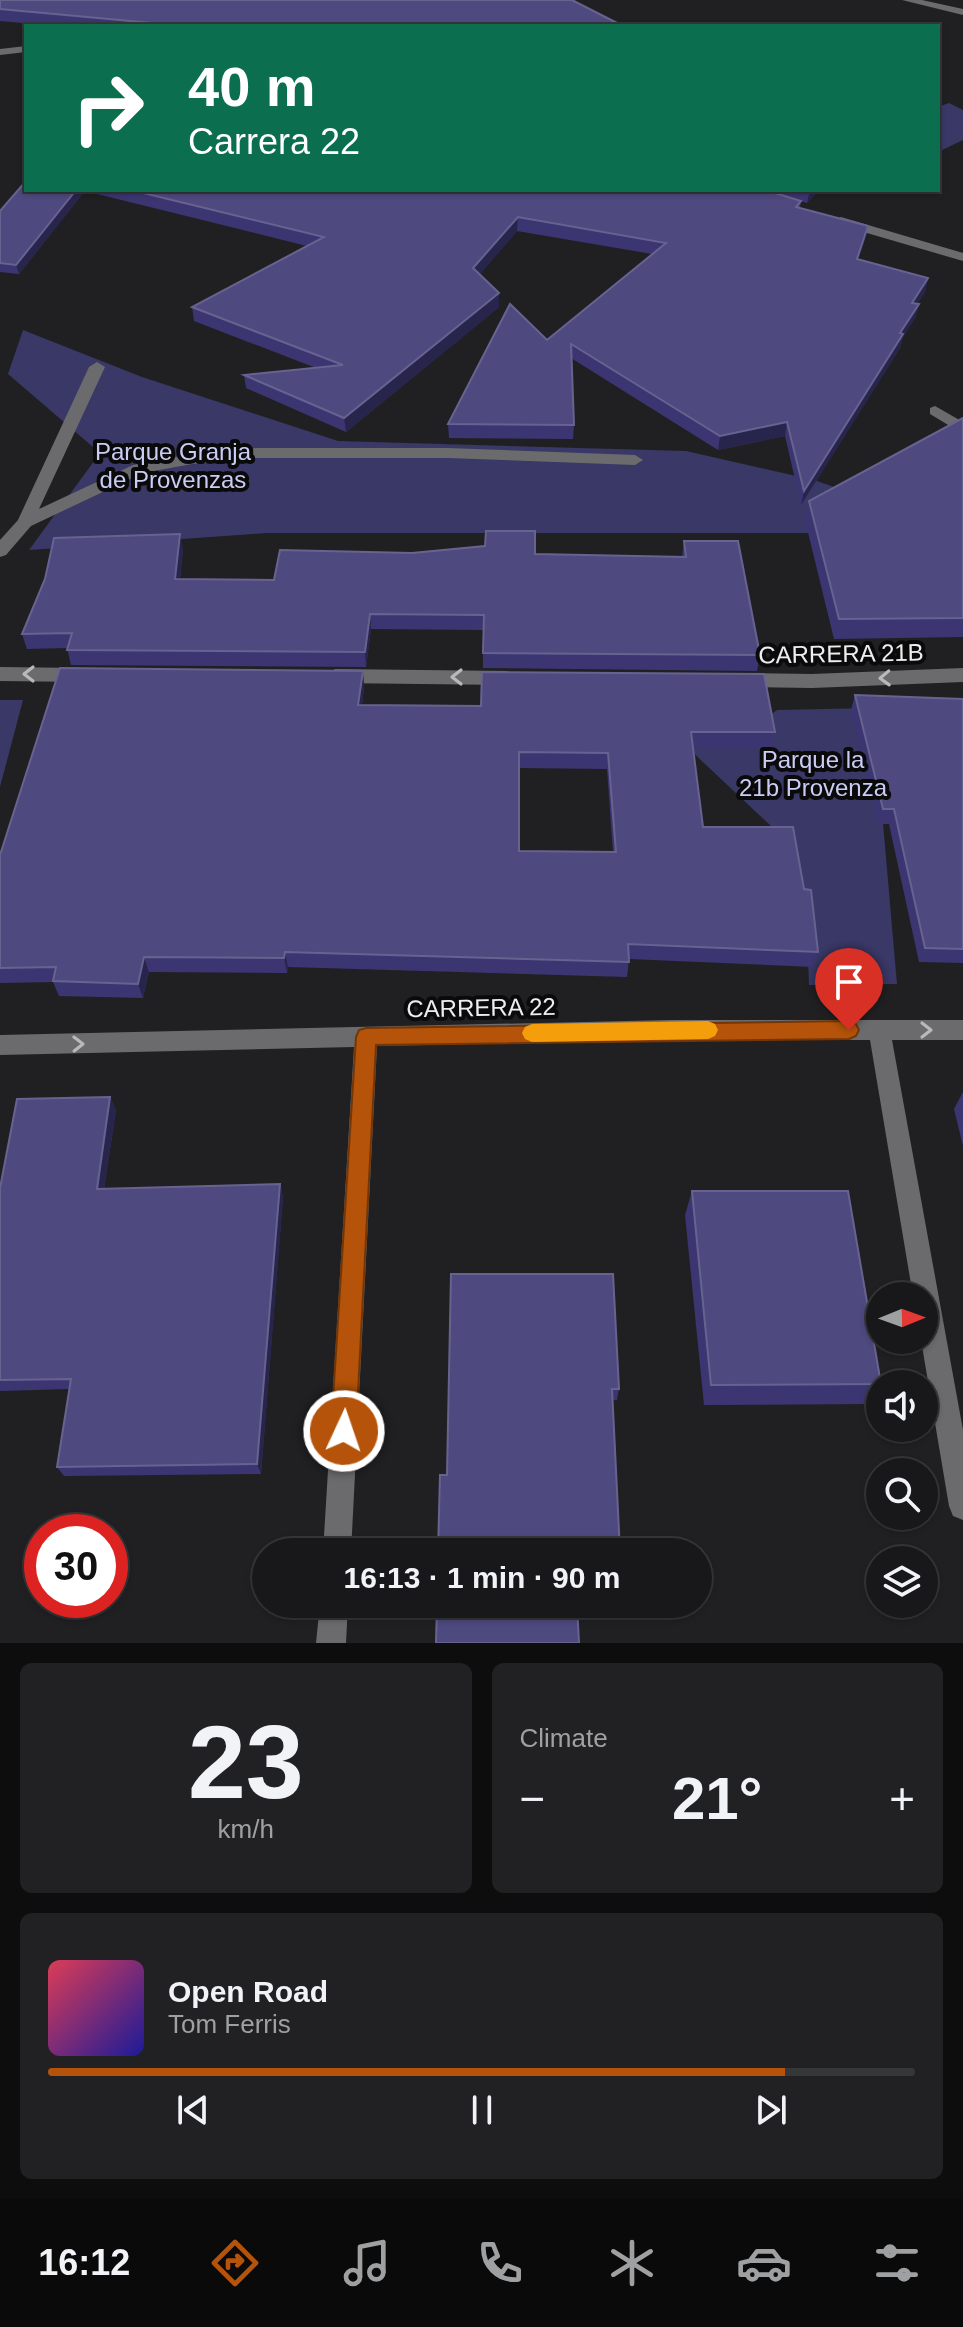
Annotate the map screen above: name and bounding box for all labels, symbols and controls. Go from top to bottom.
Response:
text: 40 m [188,55,316,118]
icon: right [56,56,160,160]
text: Carrera 22 [188,121,360,162]
park label: Parque Granja de Provenzas [95,438,252,493]
street label: CARRERA 21B [758,639,924,668]
one-way arrow [22,665,35,683]
one-way arrow [450,668,463,686]
one-way arrow [878,669,891,686]
park label: Parque la 21b Provenza [739,746,888,801]
pin [815,948,883,1030]
icon: arrive [827,960,871,1004]
street label: CARRERA 22 [406,993,556,1022]
one-way arrow [920,1021,933,1039]
one-way arrow [72,1035,85,1052]
north arrow [866,1282,938,1354]
map controls [866,1282,938,1618]
button: sound [866,1370,938,1442]
position arrow [302,1389,386,1473]
button: search [866,1458,938,1530]
speed limit sign: 30 [24,1514,128,1618]
button: layers [866,1546,938,1618]
text: 16:13 · 1 min · 90 m [344,1561,620,1594]
text: 23 [188,1704,304,1820]
text: Climate [520,1723,608,1753]
text: 21° [672,1765,763,1832]
text: − [520,1774,545,1823]
text: + [889,1774,915,1823]
text: km/h [218,1814,274,1844]
text: Open Road [168,1975,328,2008]
text: Tom Ferris [168,2009,291,2039]
icon: previous [171,2088,215,2132]
icon: pause [460,2088,504,2132]
icon: next [749,2088,793,2132]
icon: directions [207,2235,263,2291]
icon: music [339,2235,395,2291]
icon: phone [472,2235,528,2291]
icon: climate [604,2235,660,2291]
icon: car [736,2235,792,2291]
icon: filters [869,2235,925,2291]
text: 16:12 [38,2242,130,2283]

